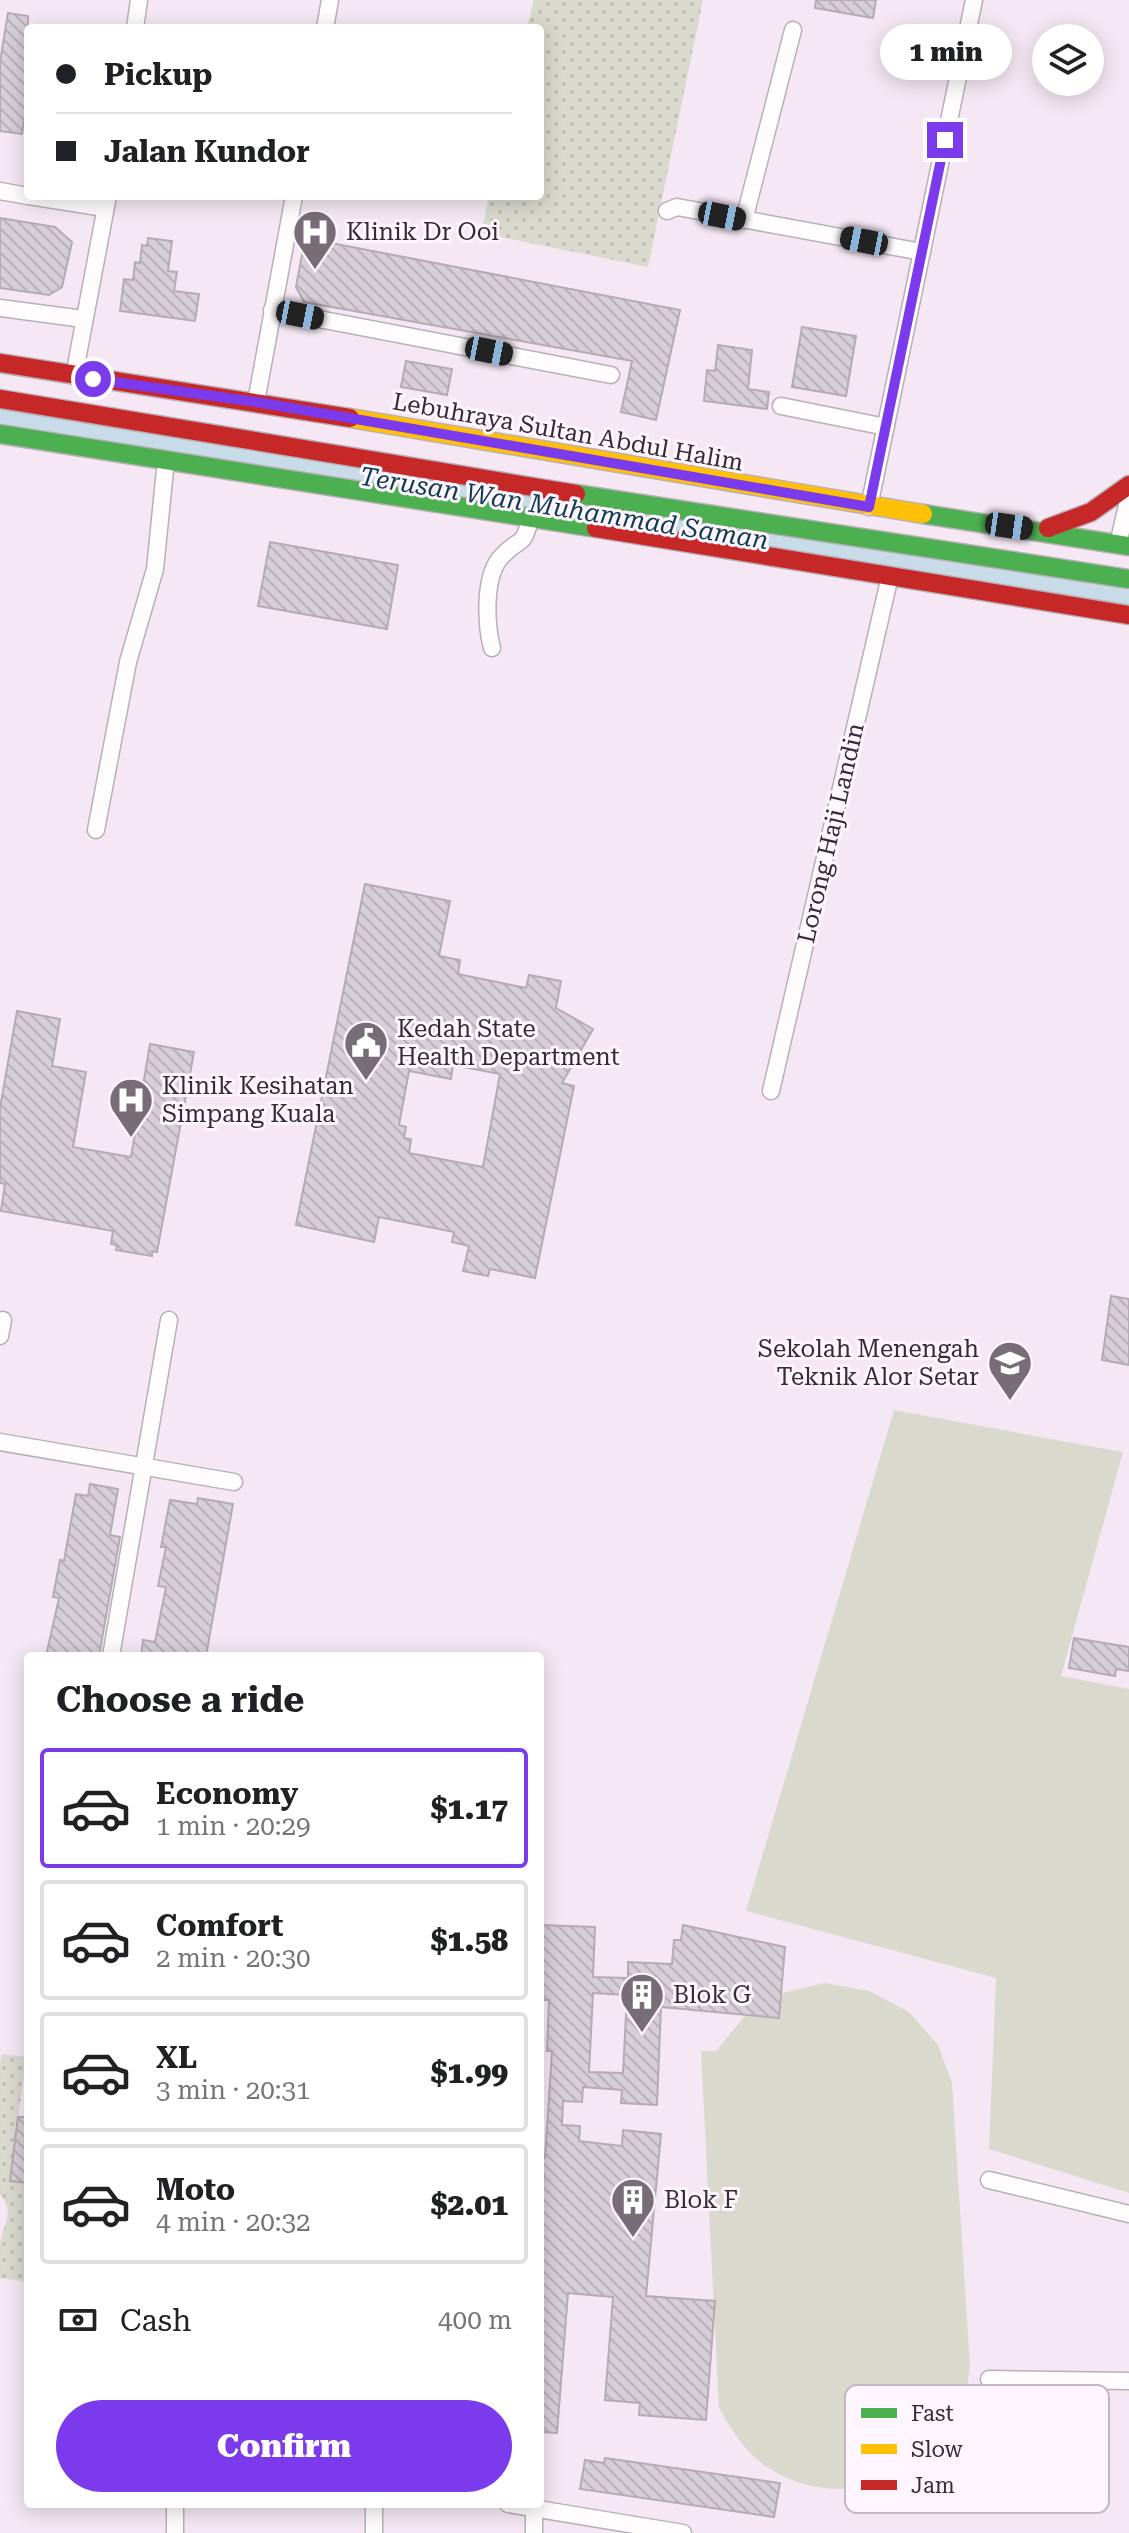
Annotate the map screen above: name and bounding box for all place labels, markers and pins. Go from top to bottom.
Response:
hospital icon: Klinik Dr Ooi [291,208,339,271]
place label: Klinik Dr Ooi [346,218,499,246]
place label: Kedah State Health Department [397,1015,620,1071]
public building icon: Kedah State Health Department [342,1019,390,1082]
place label: Klinik Kesihatan Simpang Kuala [162,1072,354,1128]
hospital icon: Klinik Kesihatan Simpang Kuala [107,1076,155,1139]
place label: Sekolah Menengah Teknik Alor Setar [758,1335,979,1391]
school or university icon: Sekolah Menengah Teknik Alor Setar [986,1339,1034,1402]
building icon: Blok G [618,1971,666,2034]
place label: Blok G [673,1981,751,2009]
building icon: Blok F [609,2176,657,2239]
place label: Blok F [664,2186,738,2214]

